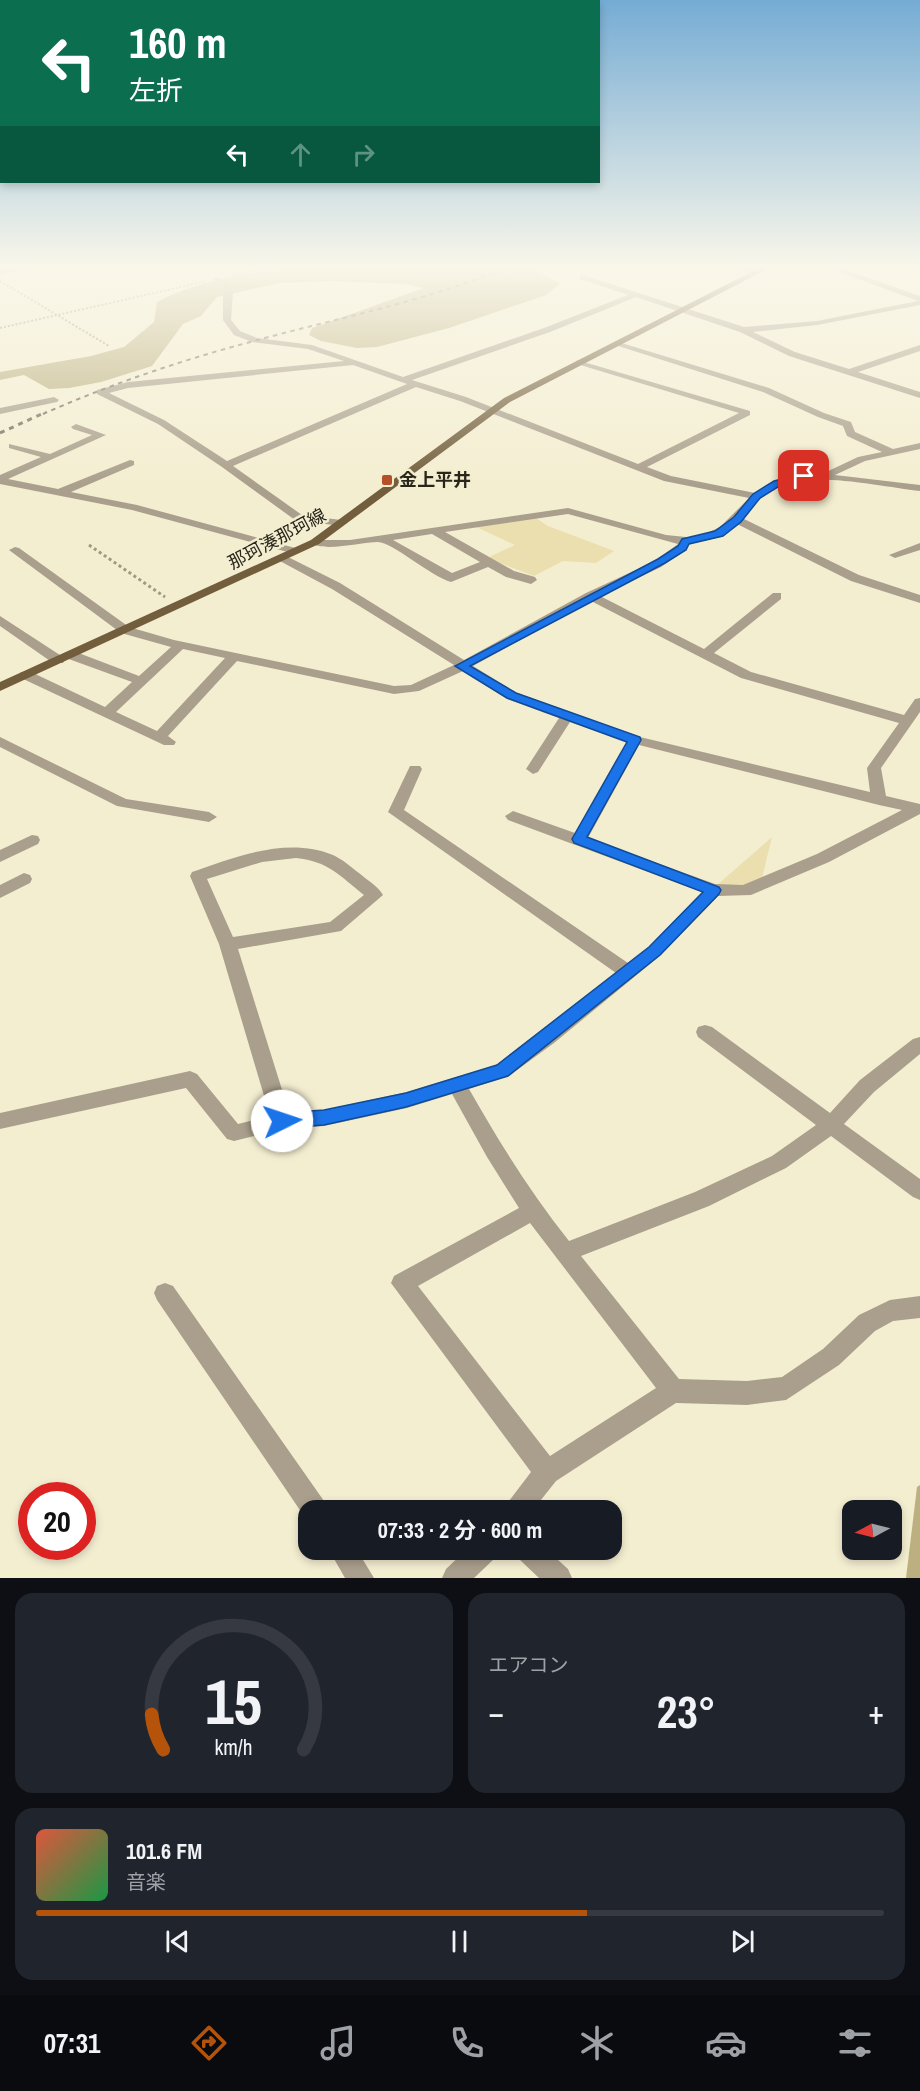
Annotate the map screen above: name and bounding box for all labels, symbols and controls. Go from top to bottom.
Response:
text: 160 m [129,15,227,71]
icon: left [30,24,108,102]
text: 左折 [129,72,183,108]
icon: left [221,138,254,171]
icon: ahead [284,138,317,171]
icon: right [347,138,380,171]
pin [778,450,829,501]
icon: arrive [787,459,820,492]
place label: 金上平井 [399,467,471,492]
marker: 金上平井 [380,473,394,487]
street label: 那珂湊那珂線 [223,502,330,575]
position arrow [250,1089,314,1153]
speed limit sign: 20 [18,1482,96,1560]
north arrow [842,1500,902,1560]
map controls [842,1500,902,1560]
text: 07:33 · 2 分 · 600 m [378,1515,542,1545]
text: エアコン [489,1651,569,1678]
text: 15 [205,1659,262,1743]
text: 23° [657,1681,716,1742]
text: − [489,1690,504,1734]
text: + [868,1690,884,1734]
text: km/h [215,1733,253,1762]
text: 101.6 FM [126,1836,202,1866]
text: 音楽 [126,1868,166,1895]
icon: previous [161,1925,194,1958]
icon: pause [443,1925,476,1958]
icon: next [726,1925,759,1958]
icon: directions [188,2022,230,2064]
icon: music [317,2022,359,2064]
icon: phone [446,2022,488,2064]
icon: climate [576,2022,618,2064]
icon: car [705,2022,747,2064]
icon: filters [834,2022,876,2064]
text: 07:31 [44,2025,100,2061]

